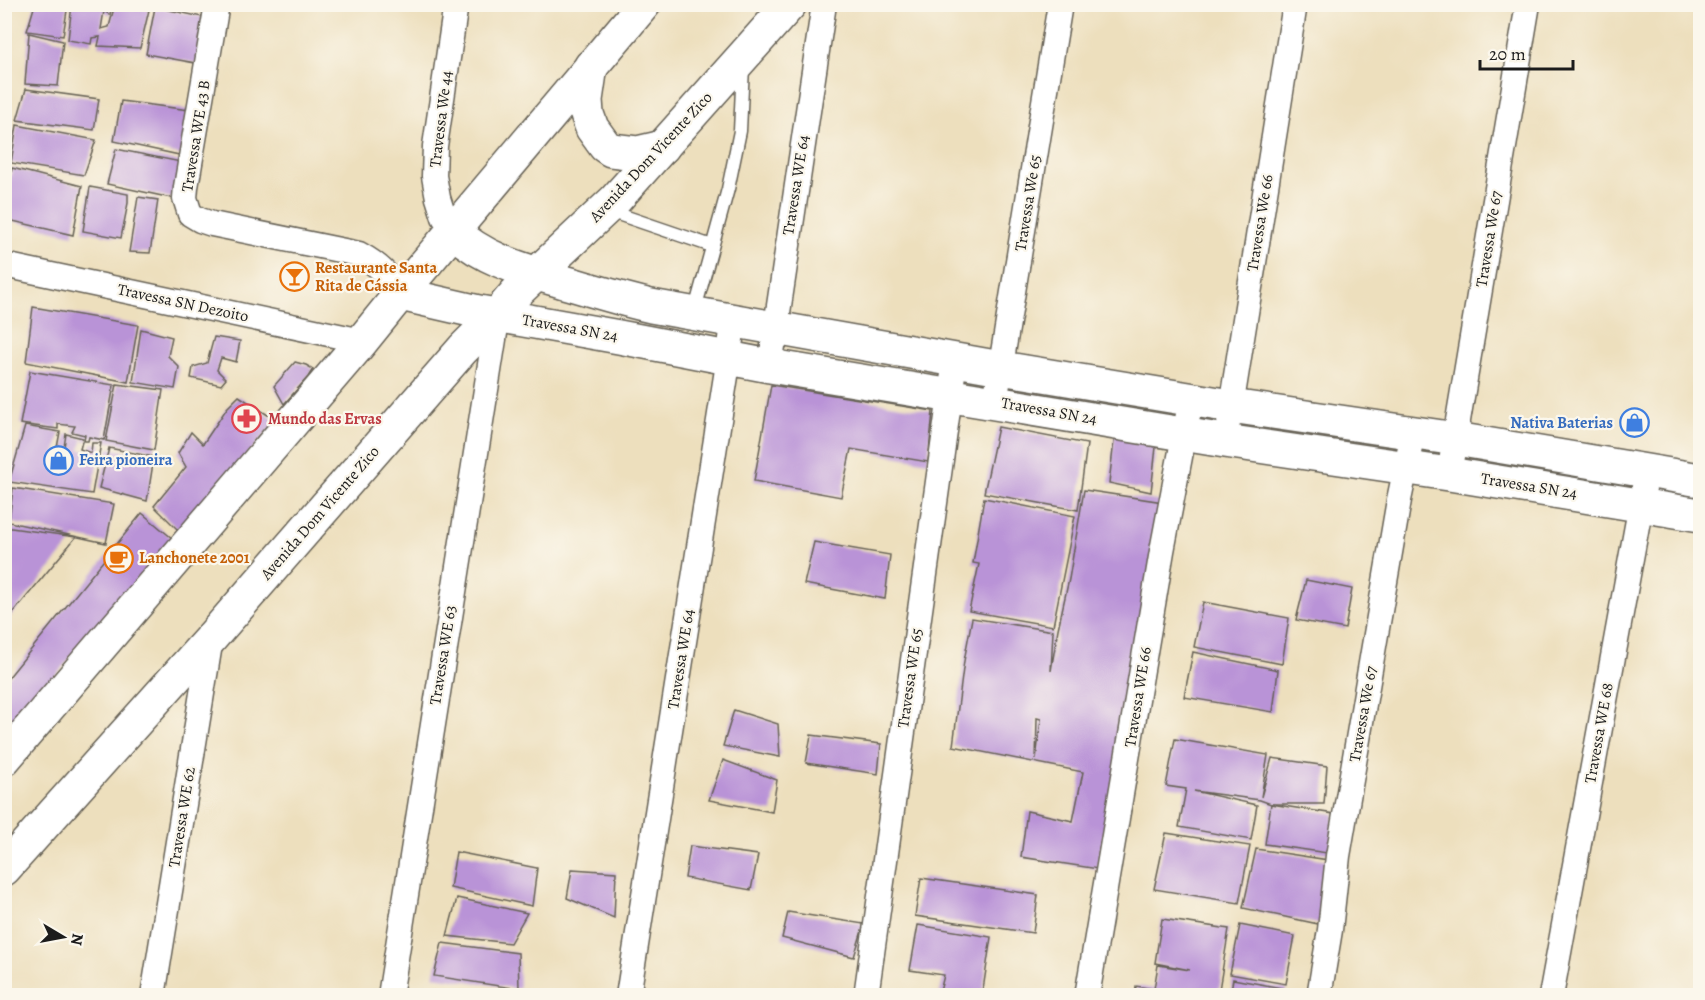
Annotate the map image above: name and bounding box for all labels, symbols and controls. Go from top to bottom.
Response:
scale bar [1480,33,1573,71]
text: 20 m [1489,42,1526,66]
street label: Travessa We 44 [424,69,458,169]
street label: Travessa WE 43 B [176,78,216,194]
street label: Avenida Dom Vicente Zico [584,87,717,228]
street label: Travessa WE 64 [777,133,815,237]
street label: Travessa We 65 [1010,153,1046,253]
street label: Travessa We 66 [1241,173,1279,273]
street label: Travessa We 67 [1471,189,1507,289]
place label: Restaurante Santa Rita de Cássia [315,257,438,297]
bar icon: Restaurante Santa Rita de Cássia [278,261,310,293]
street label: Travessa SN Dezoito [115,278,251,328]
street label: Travessa SN 24 [520,309,620,347]
street label: Travessa SN 24 [999,392,1099,430]
pharmacy icon: Mundo das Ervas [231,403,263,435]
shop icon: Nativa Baterias [1618,407,1650,439]
place label: Mundo das Ervas [268,408,382,430]
place label: Nativa Baterias [1510,412,1613,434]
street label: Avenida Dom Vicente Zico [255,441,384,586]
shop icon: Feira pioneira [42,444,74,476]
place label: Feira pioneira [79,449,173,471]
street label: Travessa SN 24 [1479,468,1579,504]
cafe icon: Lanchonete 2001 [102,542,134,574]
place label: Lanchonete 2001 [139,547,250,569]
street label: Travessa WE 63 [424,604,462,706]
street label: Travessa WE 64 [662,607,700,711]
street label: Travessa WE 65 [892,626,928,729]
street label: Travessa WE 66 [1119,645,1157,749]
street label: Travessa We 67 [1344,664,1382,764]
street label: Travessa WE 68 [1579,681,1619,785]
street label: Travessa WE 62 [163,765,201,869]
north arrow [33,907,93,967]
text: N [65,932,89,947]

